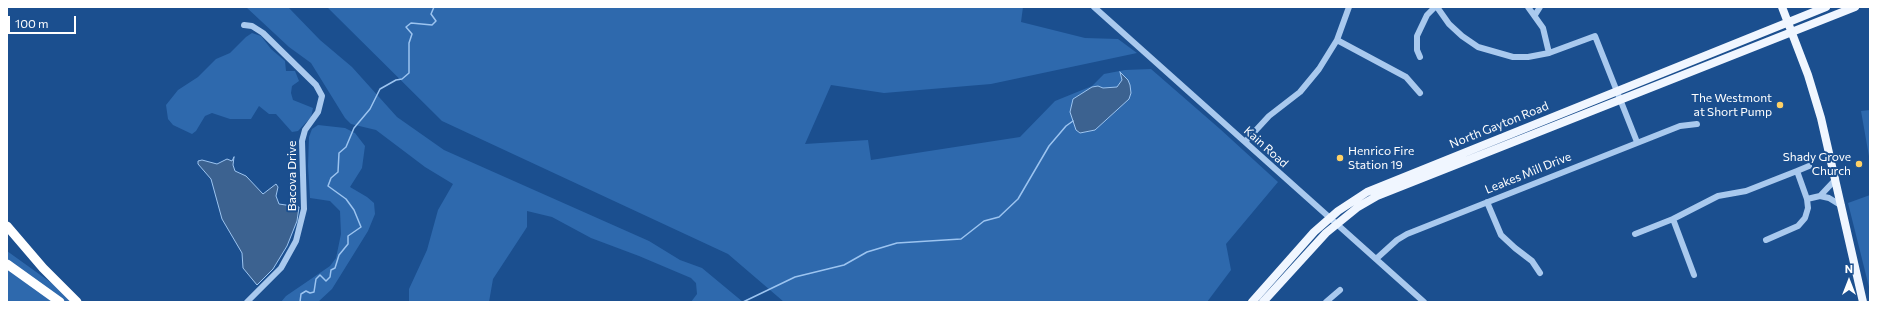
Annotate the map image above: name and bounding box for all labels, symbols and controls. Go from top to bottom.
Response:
scale bar [10,8,78,34]
text: 100 m [15,16,49,30]
place label: The Westmont at Short Pump [1691,91,1772,119]
street label: North Gayton Road [1447,99,1551,151]
marker: The Westmont at Short Pump [1775,100,1785,110]
street label: Kain Road [1241,123,1291,171]
street label: Bacova Drive [285,141,299,211]
place label: Henrico Fire Station 19 [1348,144,1414,172]
street label: Leakes Mill Drive [1483,149,1573,197]
place label: Shady Grove Church [1783,150,1851,178]
marker: Henrico Fire Station 19 [1335,153,1345,163]
marker: Shady Grove Church [1854,159,1864,169]
north arrow [1829,261,1869,301]
text: N [1845,262,1853,275]

